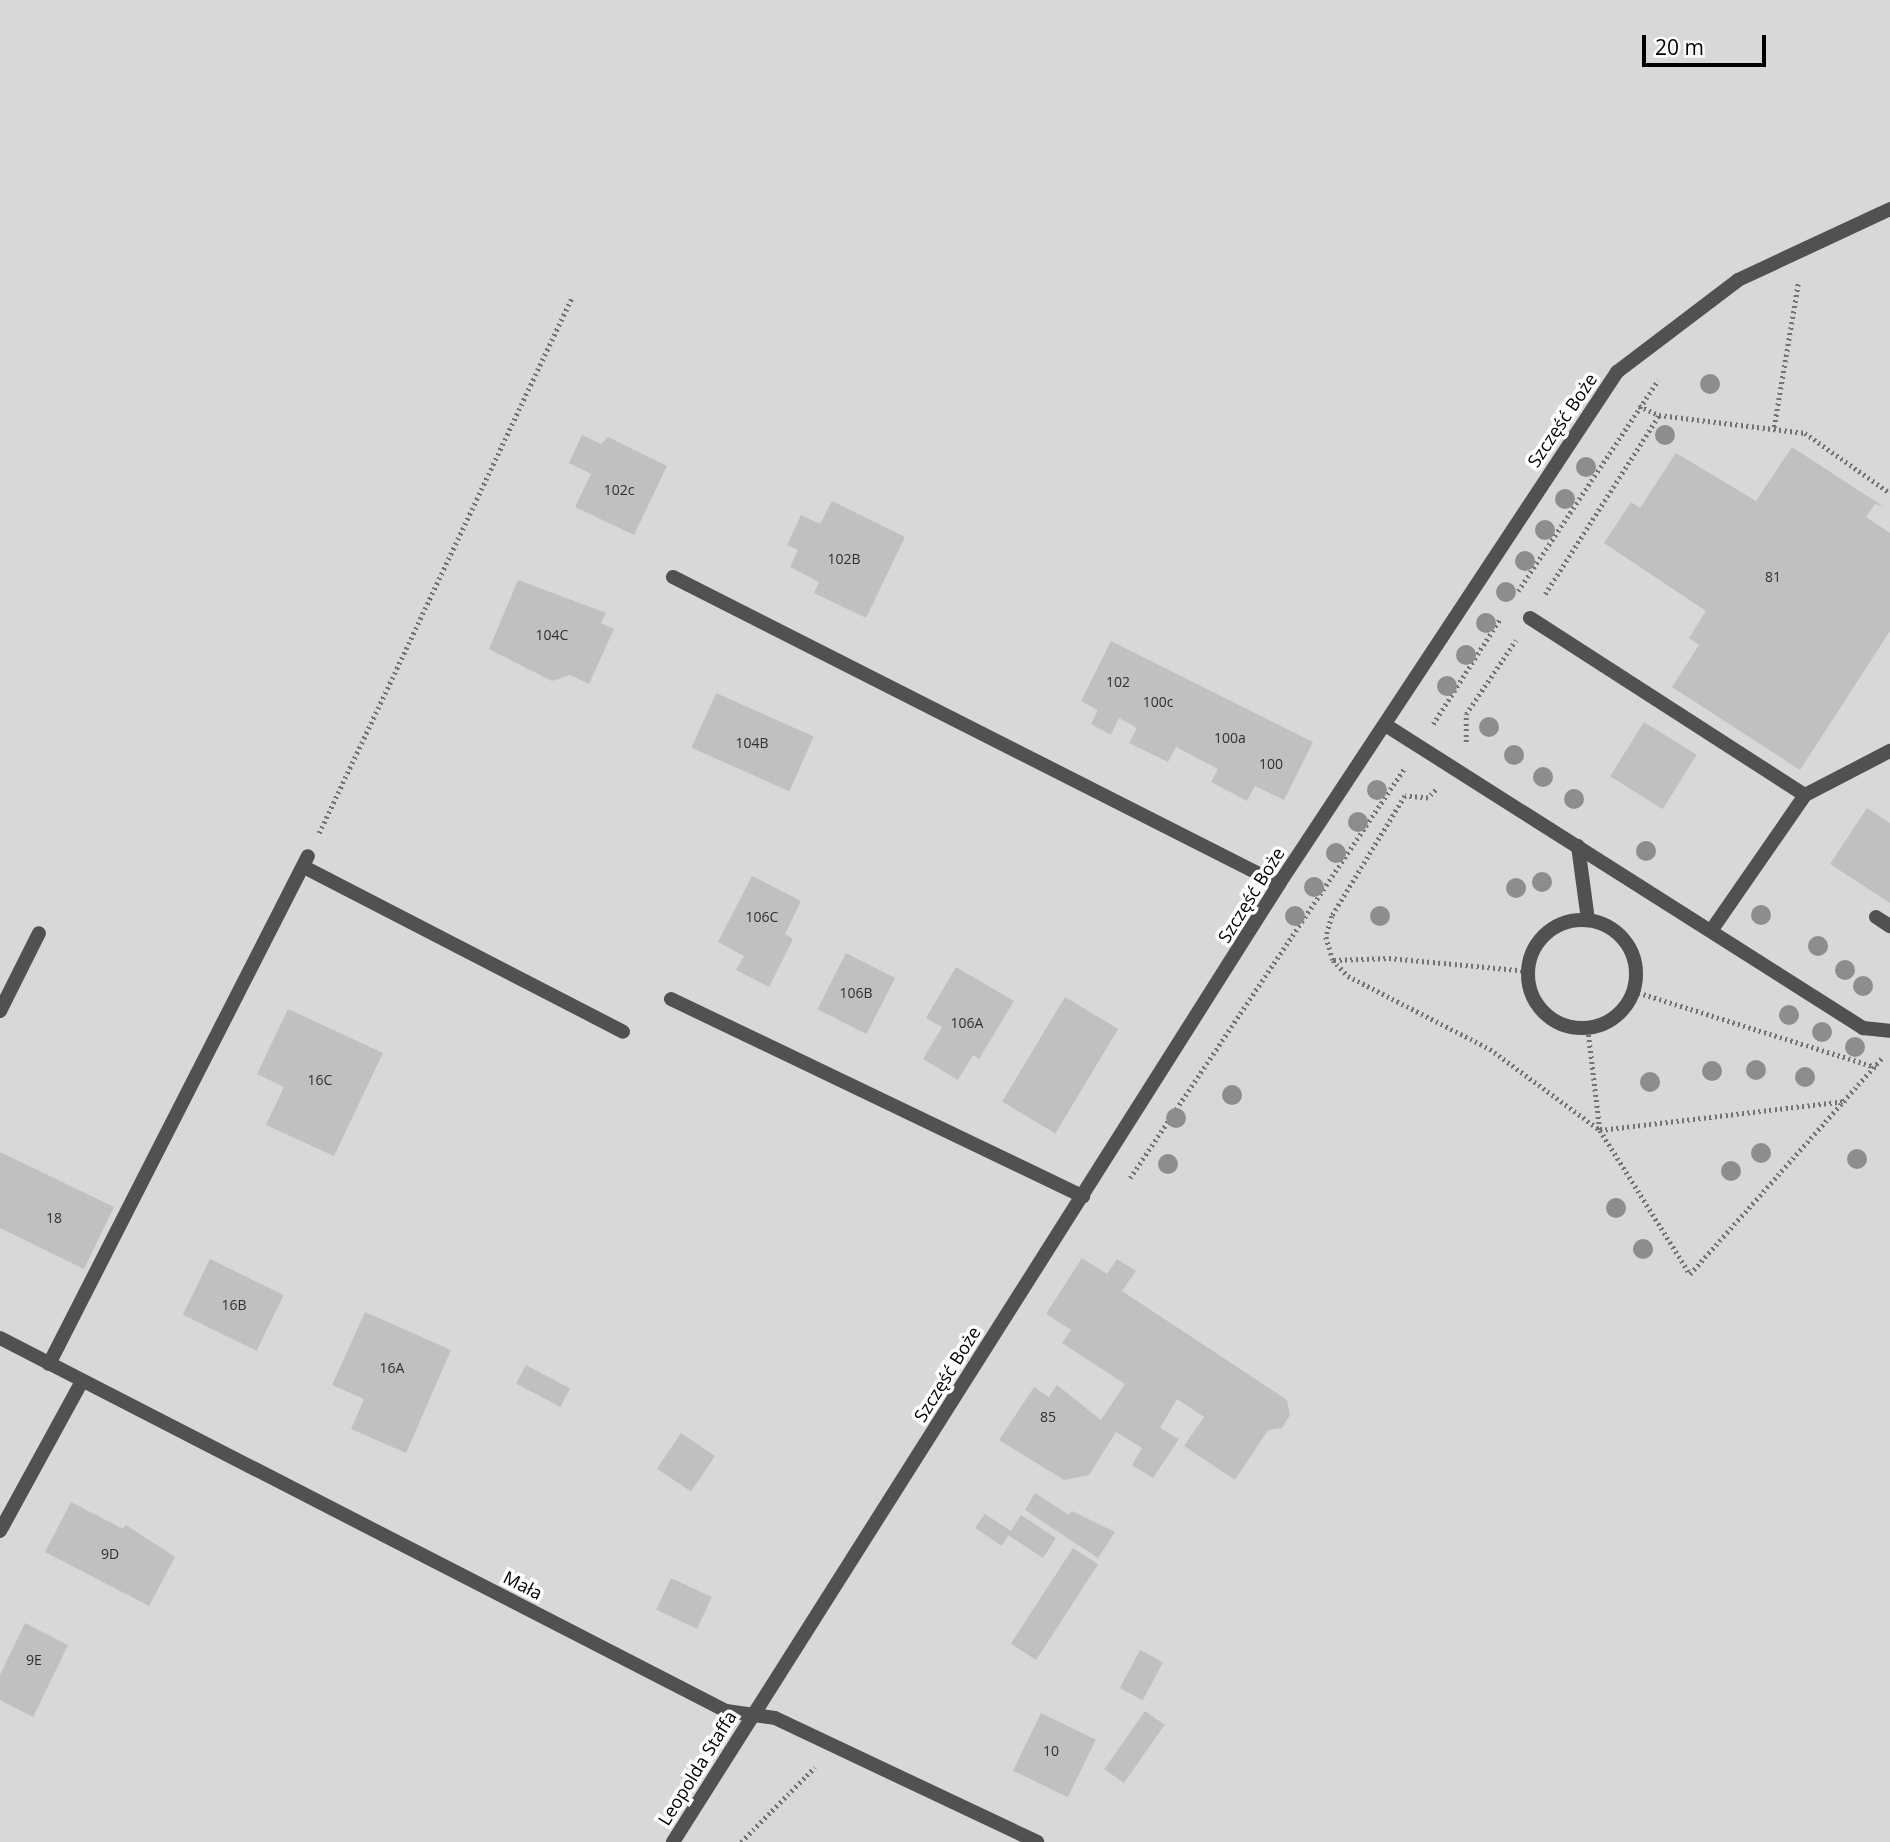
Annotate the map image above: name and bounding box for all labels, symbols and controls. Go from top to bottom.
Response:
scale bar [1645,21,1769,65]
text: 20 m [1655,33,1704,61]
street label: Szczęść Boże [1523,369,1601,471]
house number: 102c [604,482,634,498]
house number: 102B [827,551,861,567]
house number: 81 [1765,569,1781,585]
house number: 104C [536,627,568,643]
house number: 102 [1106,674,1130,690]
house number: 100c [1143,694,1173,710]
house number: 100a [1214,730,1246,746]
house number: 104B [735,735,769,751]
house number: 100 [1259,756,1283,772]
street label: Szczęść Boże [1213,843,1289,947]
house number: 106C [746,909,778,925]
house number: 106B [839,985,873,1001]
house number: 106A [951,1015,983,1031]
house number: 16C [308,1072,332,1088]
house number: 18 [46,1210,62,1226]
house number: 16B [221,1297,247,1313]
street label: Szczęść Boże [909,1322,985,1426]
house number: 16A [380,1360,404,1376]
house number: 85 [1040,1409,1056,1425]
house number: 9D [101,1546,119,1562]
street label: Mała [500,1566,546,1604]
house number: 9E [26,1652,42,1668]
street label: Leopolda Staffa [653,1707,741,1829]
house number: 10 [1043,1743,1059,1759]

